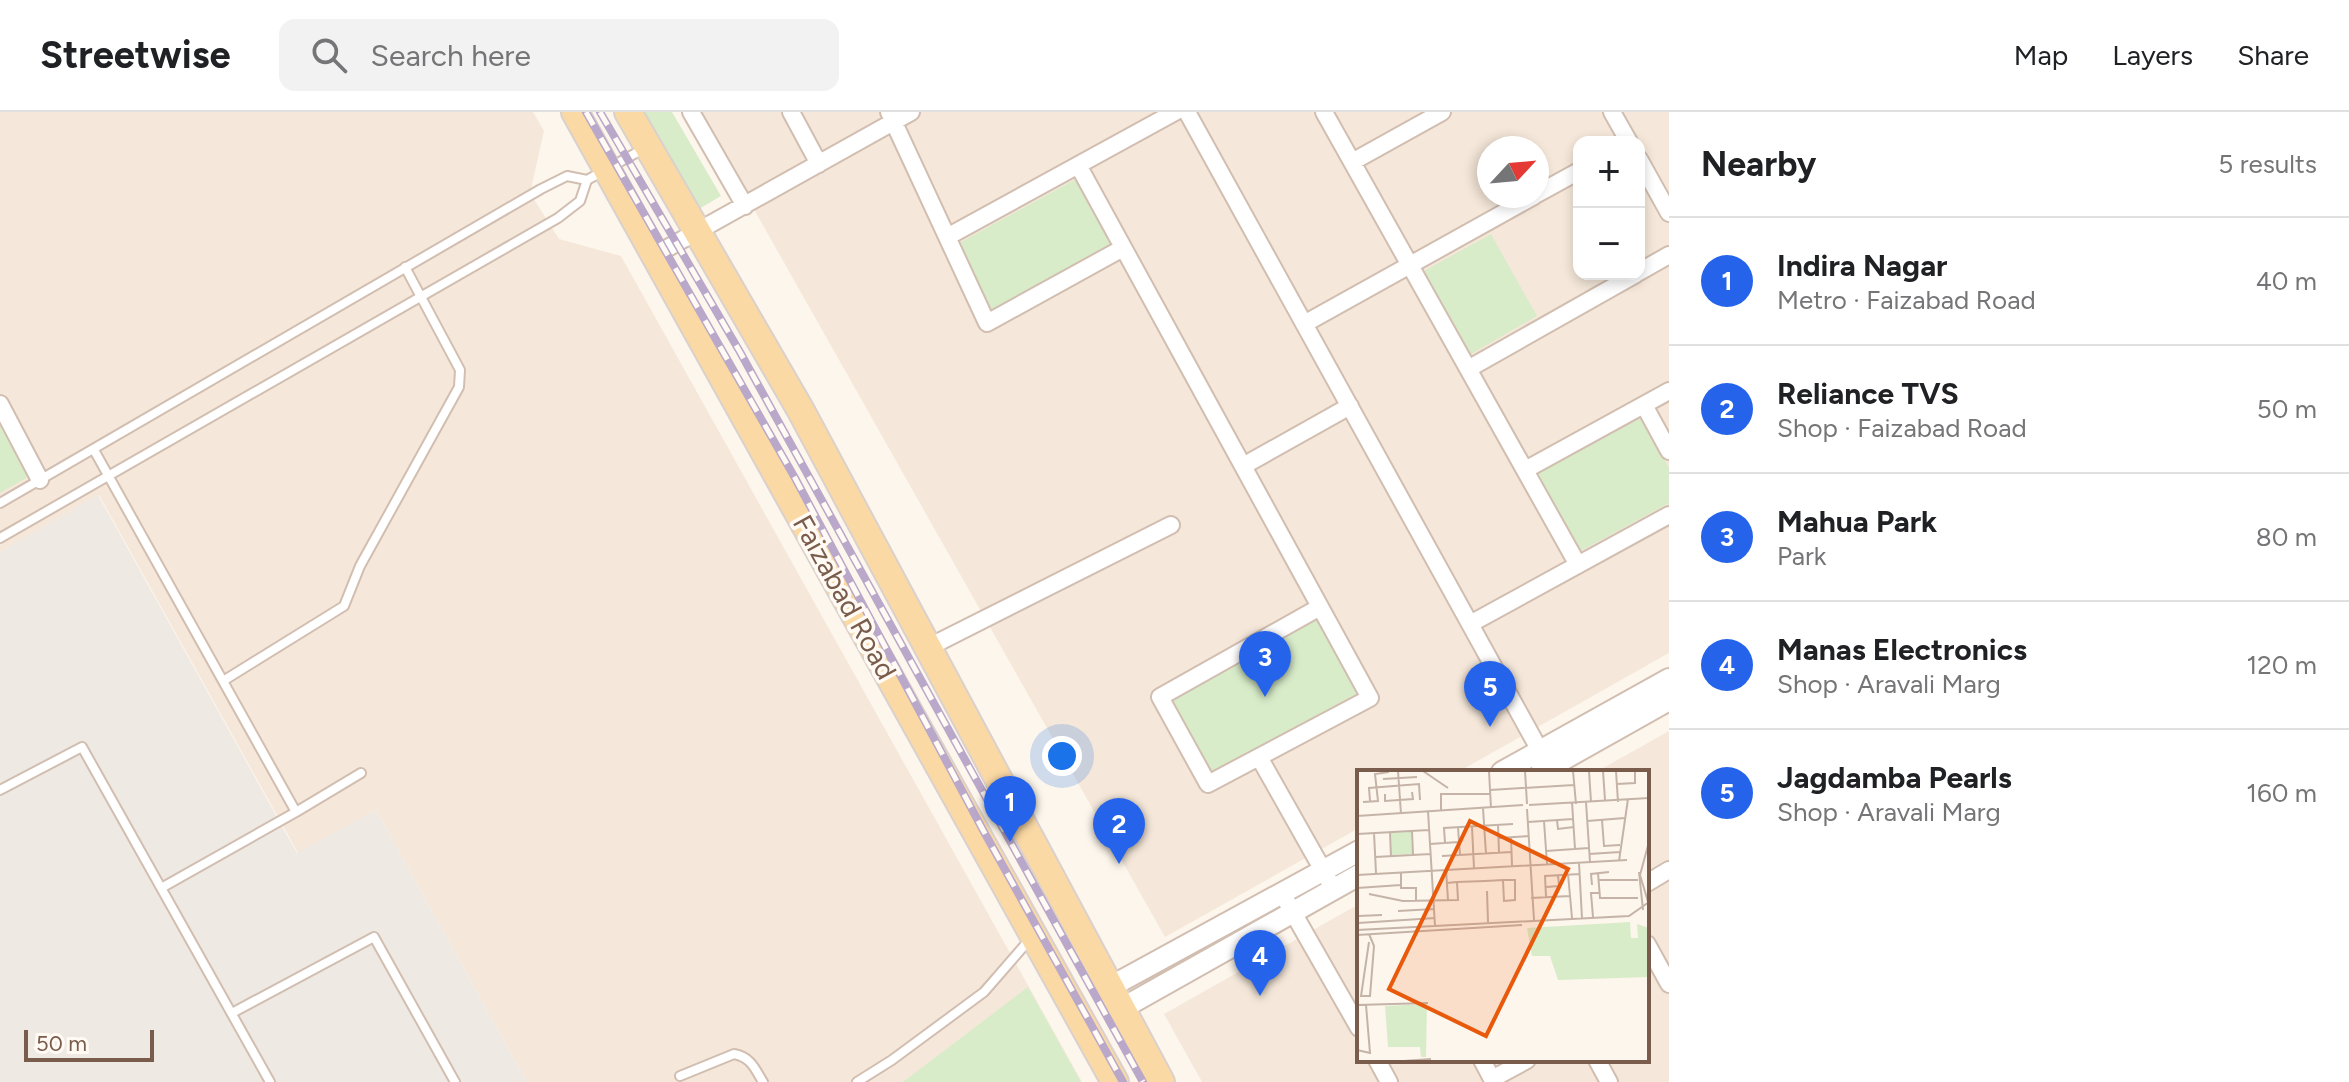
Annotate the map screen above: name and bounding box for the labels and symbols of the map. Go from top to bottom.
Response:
north arrow [1477,136,1549,208]
street label: Faizabad Road [786,509,904,685]
pin: 3 [1239,631,1291,697]
pin: 5 [1464,661,1516,727]
your location [1042,736,1082,776]
inset map [1357,770,1649,1062]
pin: 1 [984,776,1036,842]
pin: 2 [1093,798,1145,864]
pin: 4 [1234,930,1286,996]
scale bar [24,1026,154,1062]

